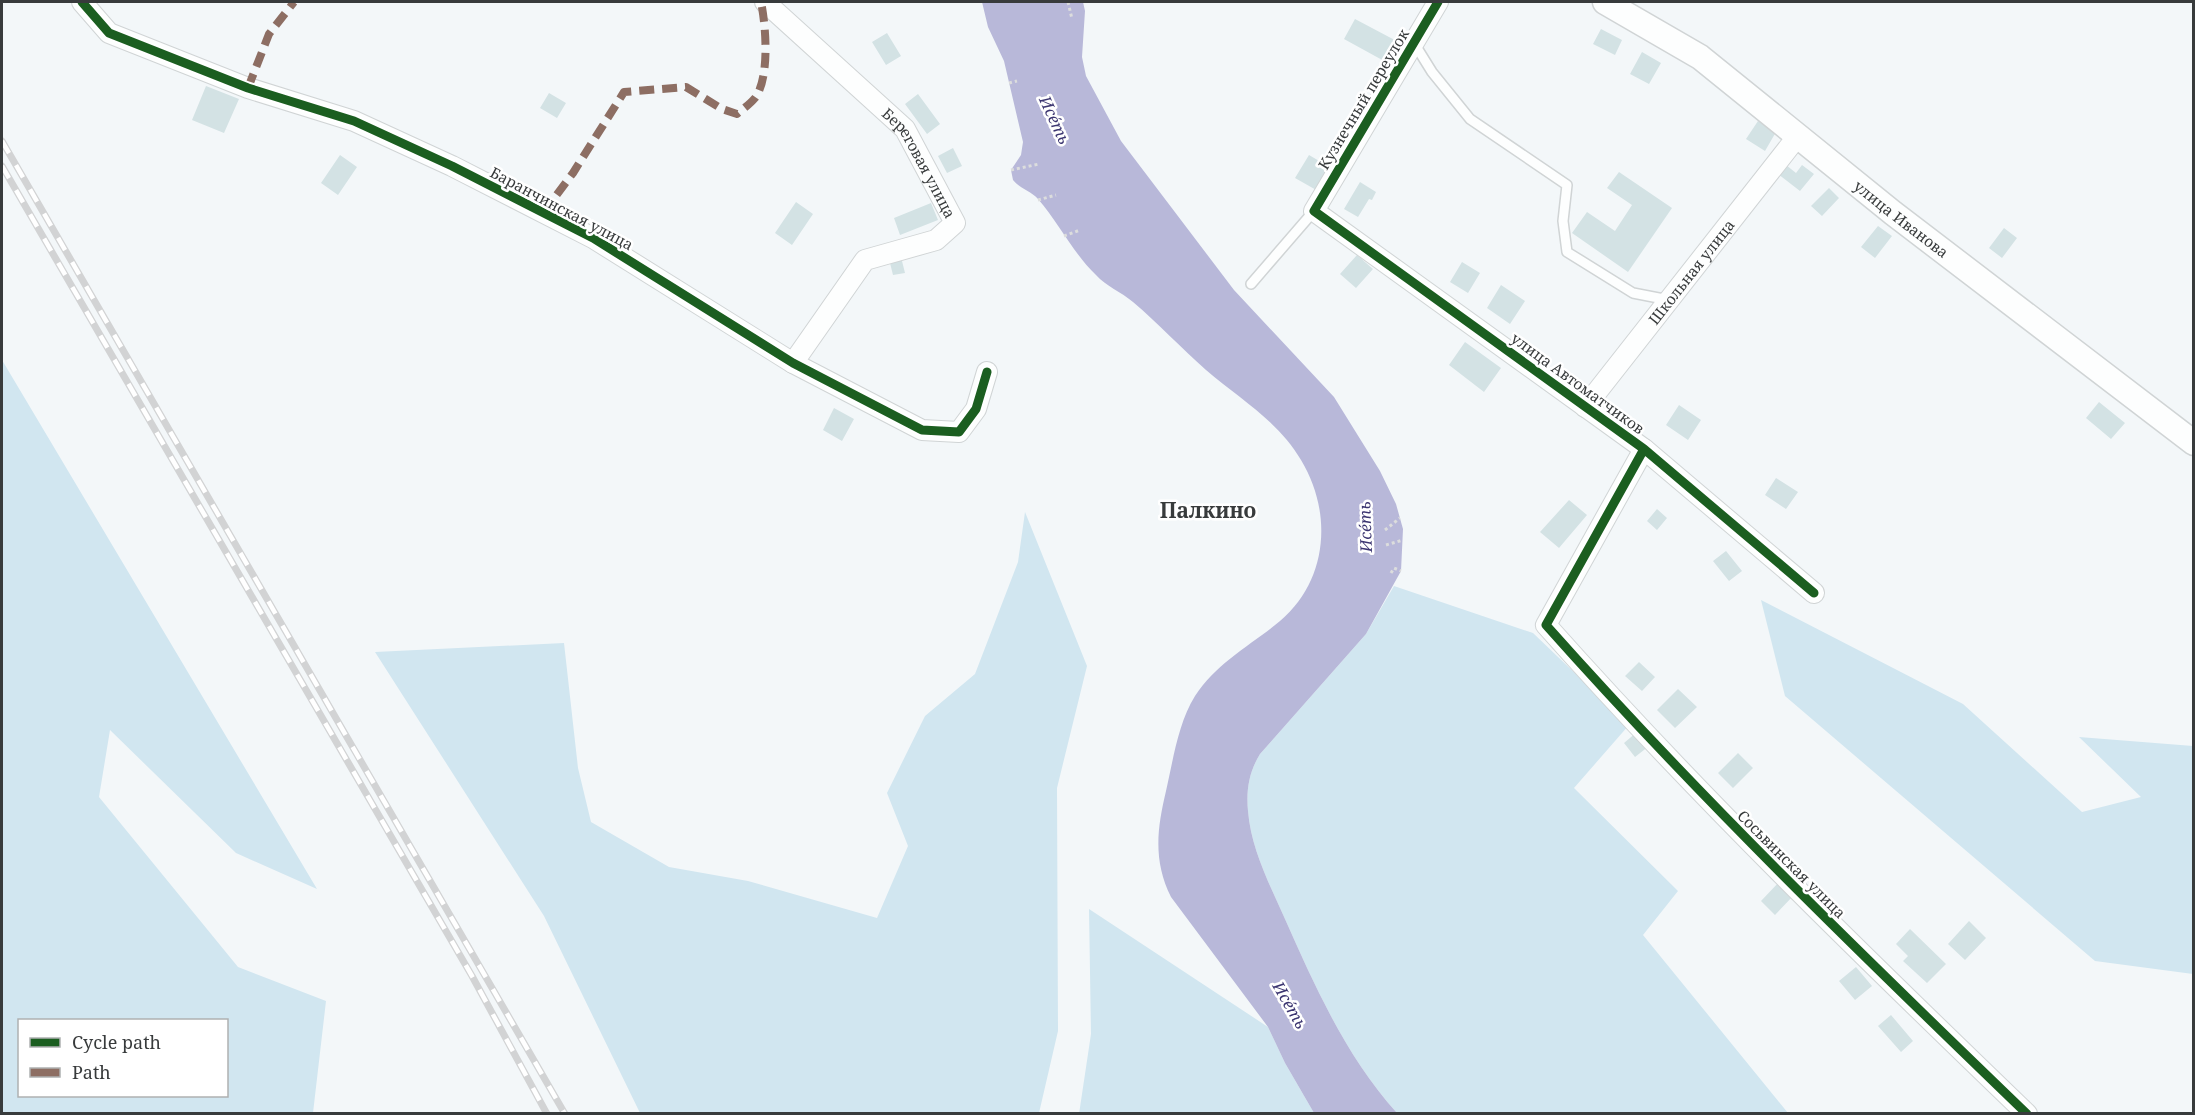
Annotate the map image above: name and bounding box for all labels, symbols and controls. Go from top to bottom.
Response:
street label: Кузнечный переулок [1313,25,1413,173]
water label: Исе́ть [1034,91,1076,148]
street label: Береговая улица [878,103,960,221]
street label: Баранчинская улица [487,162,637,254]
street label: улица Иванова [1850,175,1953,262]
street label: Школьная улица [1644,215,1739,328]
street label: улица Автоматчиков [1507,328,1649,438]
district label: Палкино [1160,496,1256,524]
water label: Исе́ть [1353,501,1377,554]
street label: Сосьвинская улица [1734,806,1850,922]
water label: Исе́ть [1267,976,1312,1033]
legend [18,1019,228,1097]
text: Cycle path [72,1030,161,1054]
text: Path [72,1060,111,1084]

